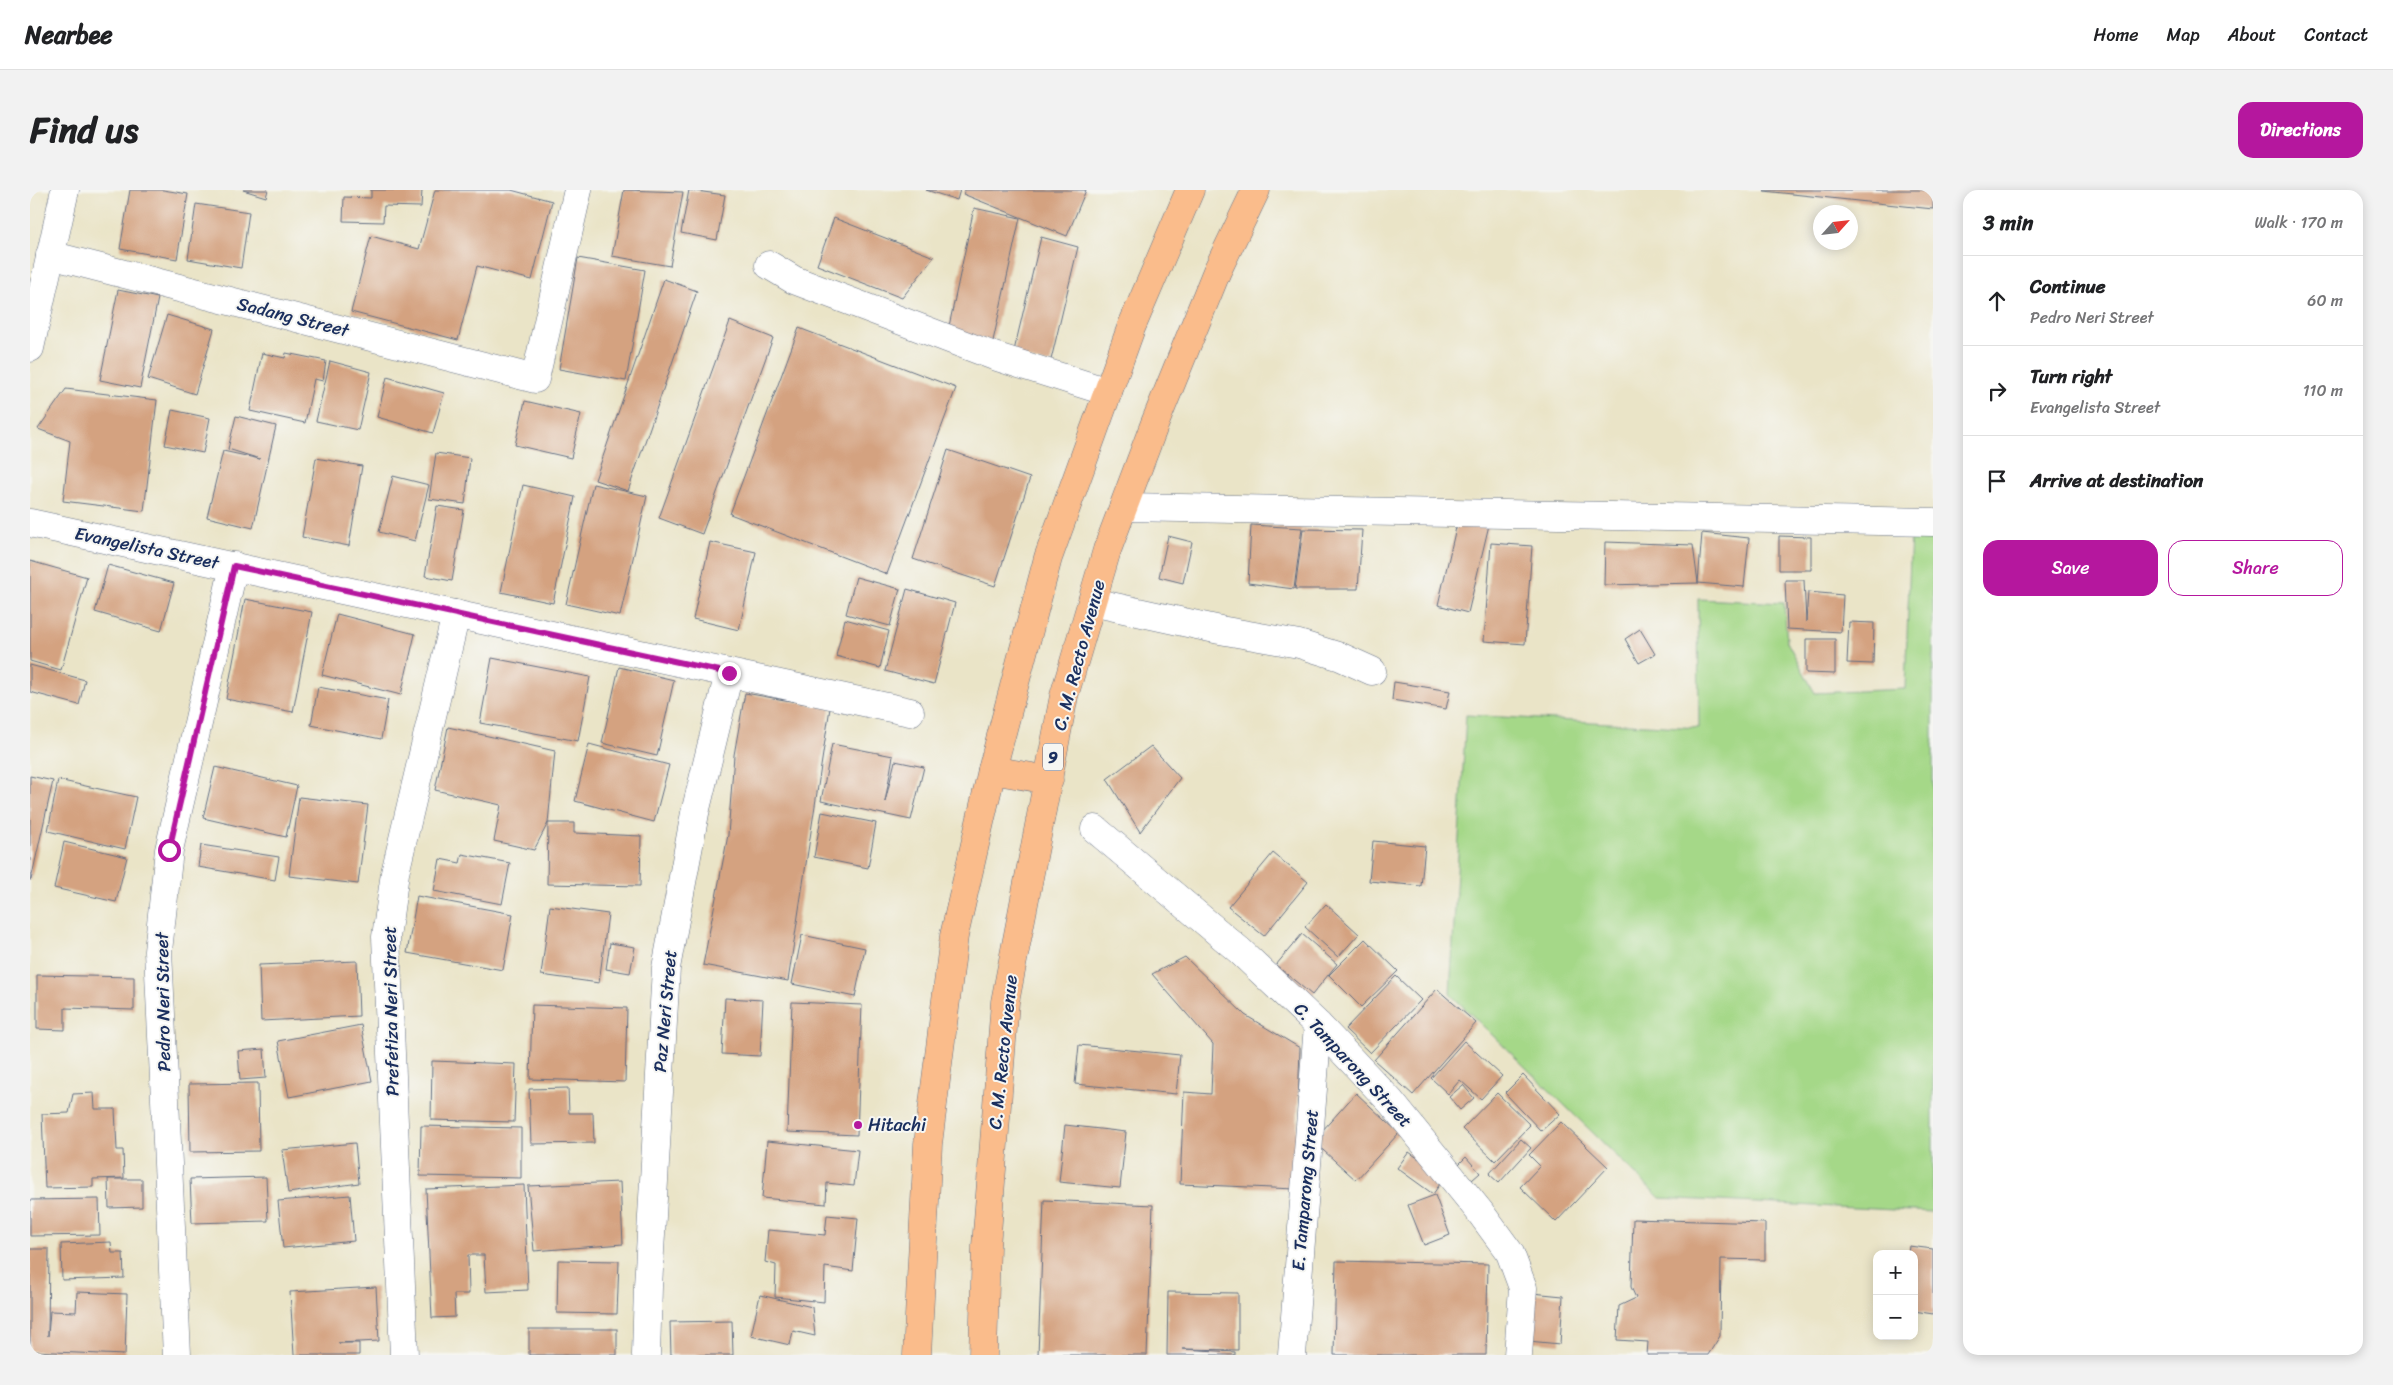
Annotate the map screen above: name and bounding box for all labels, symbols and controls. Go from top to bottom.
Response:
text: Nearbee [25,14,113,56]
text: Home [2094,19,2139,51]
text: Map [2167,19,2200,51]
text: About [2228,19,2276,51]
text: Contact [2304,19,2368,51]
text: Find us [30,99,138,161]
button: Directions [2238,102,2363,158]
text: 3 min [1983,204,2033,242]
north arrow [1813,205,1858,250]
text: Walk · 170 m [2254,208,2343,237]
text: Continue [2030,270,2106,303]
text: 60 m [2307,286,2343,315]
icon: ahead [1983,287,2011,315]
street label: Sadang Street [234,288,353,347]
text: Pedro Neri Street [2030,303,2154,332]
text: Turn right [2030,360,2112,393]
text: 110 m [2303,376,2343,405]
icon: right [1983,377,2011,405]
text: Evangelista Street [2030,393,2160,422]
text: Arrive at destination [2030,464,2203,497]
icon: arrive [1983,467,2011,495]
street label: Evangelista Street [72,517,223,579]
button: Save [1983,540,2158,596]
button: Share [2168,540,2343,596]
street label: C. M. Recto Avenue [1043,576,1115,734]
route end [718,662,741,685]
road number: 9 [1043,744,1063,770]
route start [158,839,181,862]
street label: Prefetiza Neri Street [374,926,408,1096]
street label: Pedro Neri Street [146,931,180,1072]
street label: Paz Neri Street [644,948,686,1074]
street label: C. M. Recto Avenue [979,973,1027,1131]
street label: C. Tamparong Street [1286,995,1420,1136]
street label: E. Tamparong Street [1282,1108,1328,1272]
place label: Hitachi [868,1109,927,1141]
marker: Hitachi [852,1119,864,1131]
map controls [1873,1250,1918,1340]
button: + [1873,1250,1918,1295]
button: − [1873,1295,1918,1340]

